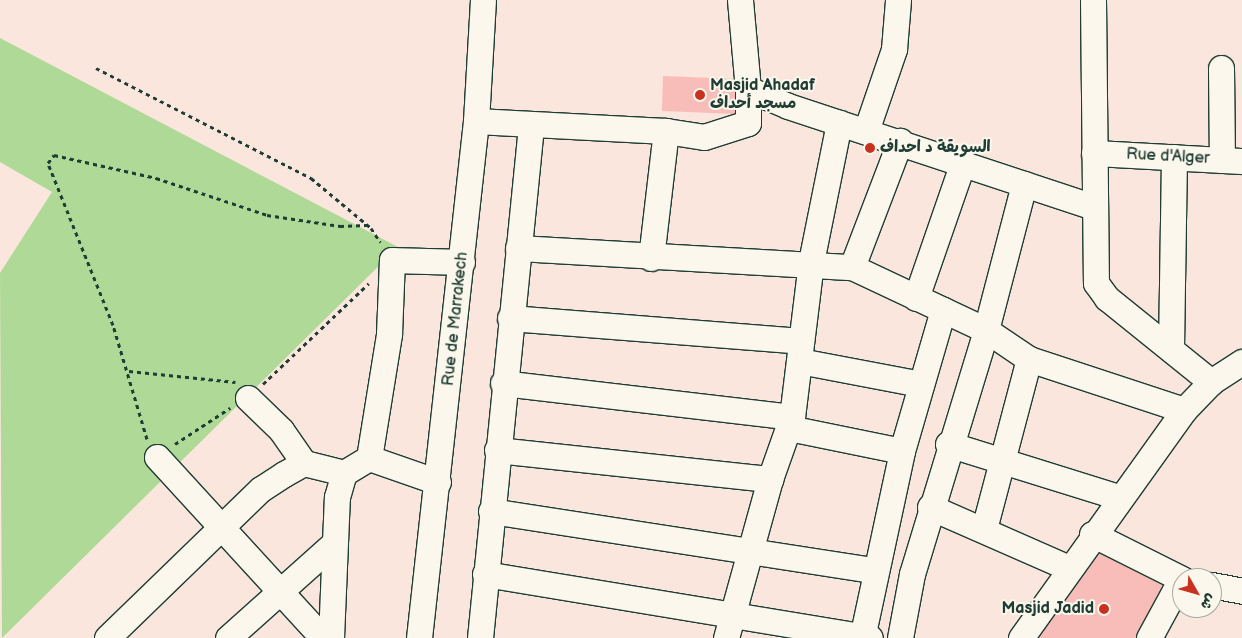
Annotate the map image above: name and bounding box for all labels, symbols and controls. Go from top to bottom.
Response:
place label: Masjid Ahadaf مسجد أحداف [710,76,815,114]
marker: Masjid Ahadaf مسجد أحداف [694,89,706,101]
place label: السويقة د احداف [880,138,991,158]
marker: السويقة د احداف [864,142,876,154]
street label: Rue d'Alger [1126,145,1210,169]
street label: Rue de Marrakech [439,251,473,387]
north arrow [1172,568,1222,618]
text: ش [1197,591,1220,613]
place label: Masjid Jadid [1002,599,1094,619]
marker: Masjid Jadid [1098,603,1110,615]

